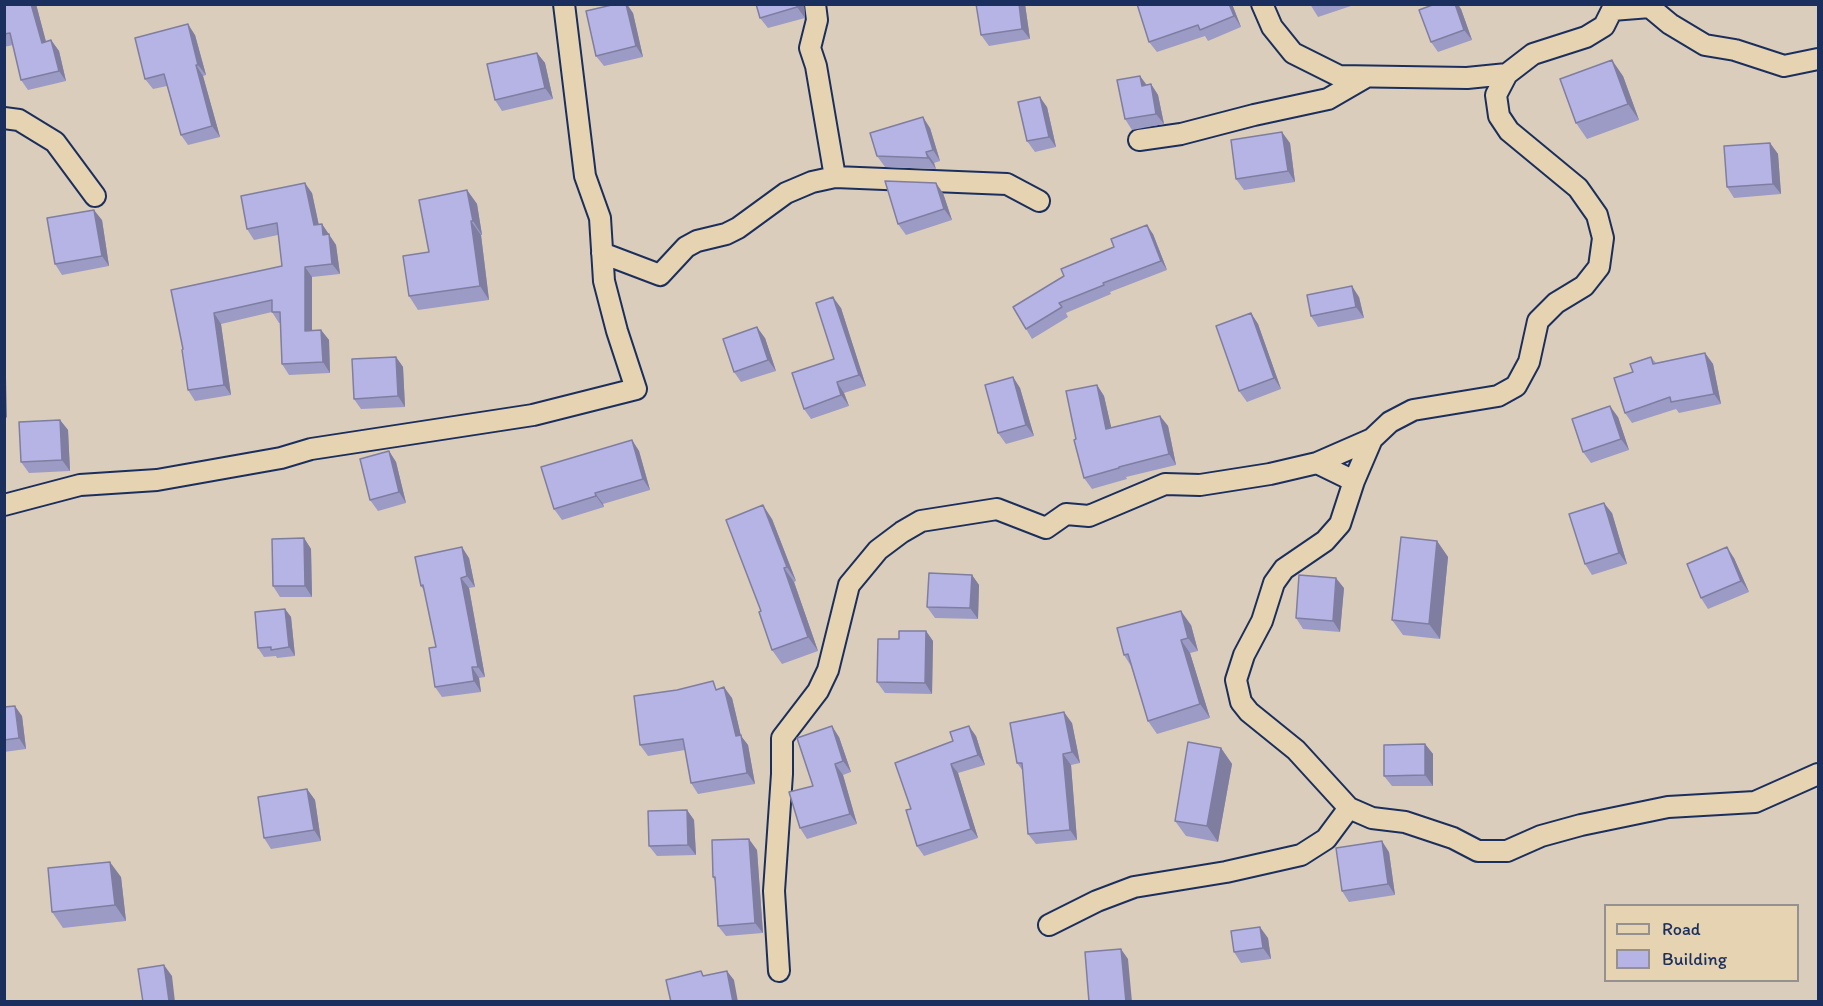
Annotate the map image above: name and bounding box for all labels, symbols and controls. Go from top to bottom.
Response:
legend [1604,904,1799,982]
text: Road [1662,918,1701,940]
text: Building [1662,948,1727,970]

